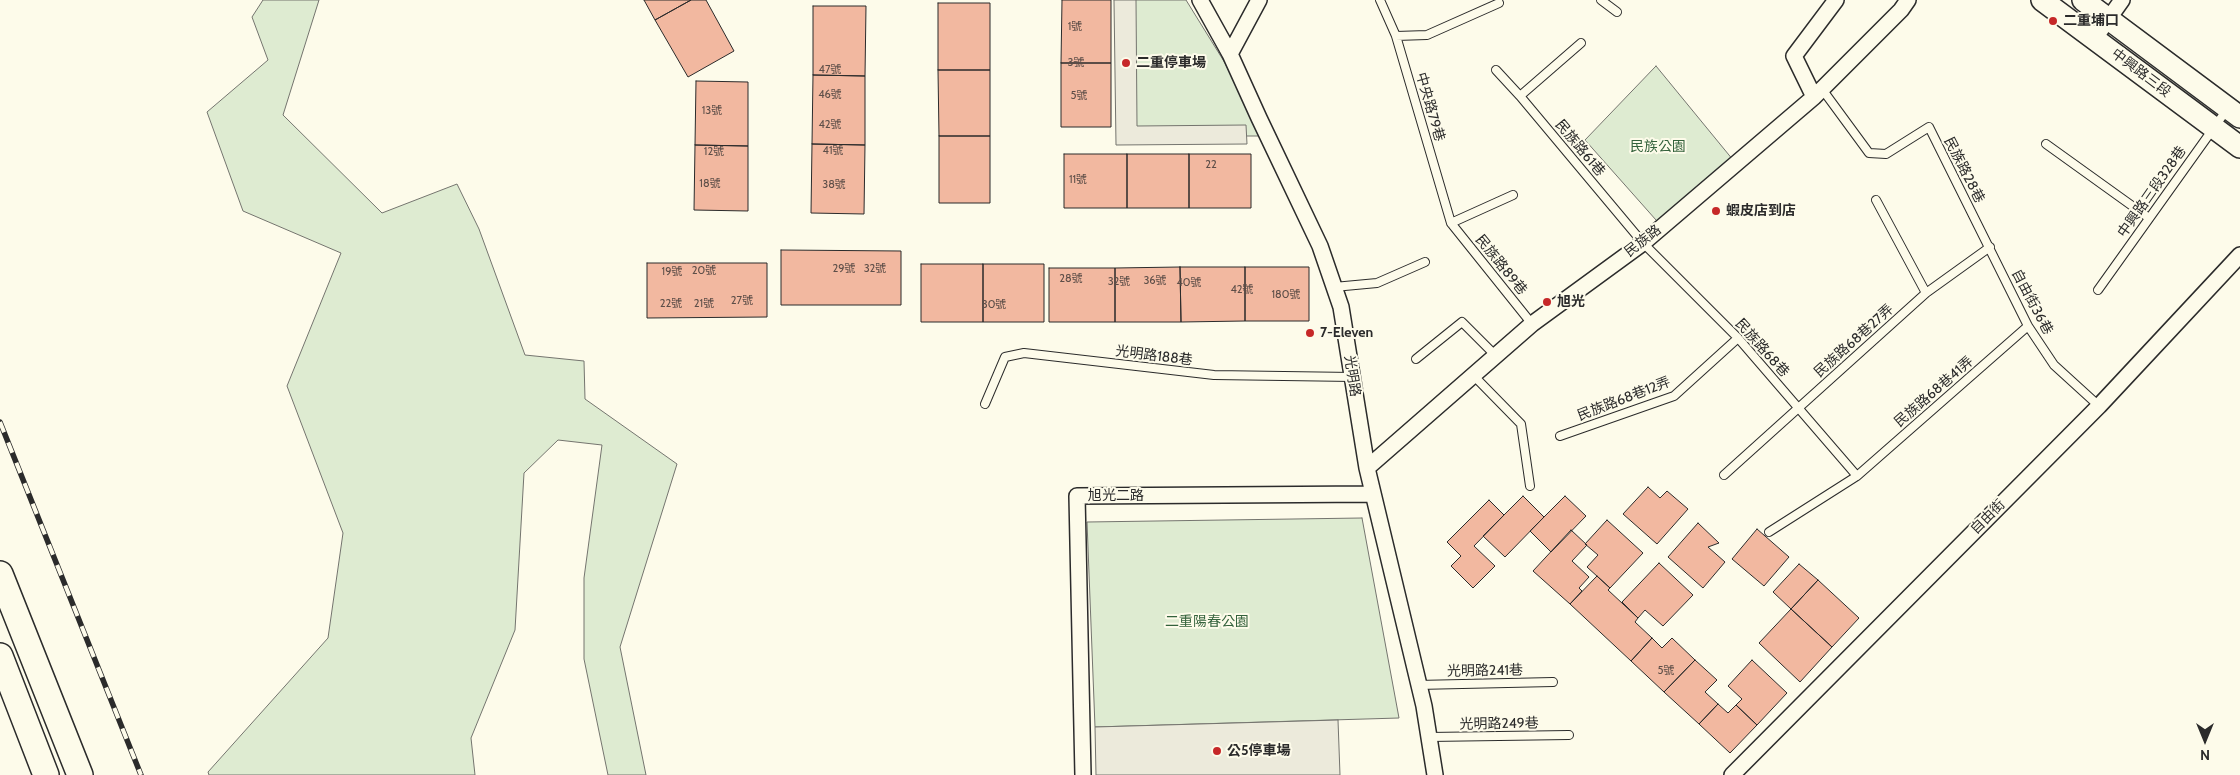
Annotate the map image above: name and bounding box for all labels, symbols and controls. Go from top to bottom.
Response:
place label: 二重埔口 [2063,13,2119,29]
marker: 二重埔口 [2047,15,2059,27]
house number: 1號 [1068,20,1082,34]
street label: 中興路三段 [2108,45,2174,101]
place label: 二重停車場 [1136,55,1206,71]
house number: 3號 [1068,56,1084,70]
marker: 二重停車場 [1120,57,1132,69]
house number: 47號 [819,63,841,77]
street label: 中央路79巷 [1412,71,1448,143]
house number: 46號 [818,88,842,102]
house number: 5號 [1071,89,1087,103]
house number: 13號 [702,104,722,118]
street label: 民族路61巷 [1552,116,1608,180]
house number: 42號 [818,118,842,132]
street label: 民族路28巷 [1940,134,1988,206]
park label: 民族公園 [1630,139,1686,155]
street label: 中興路三段328巷 [2114,143,2190,241]
house number: 41號 [823,144,843,158]
house number: 12號 [704,145,724,159]
house number: 22 [1205,158,1217,172]
house number: 11號 [1069,173,1087,187]
house number: 18號 [699,177,721,191]
house number: 38號 [822,178,846,192]
place label: 蝦皮店到店 [1726,203,1796,219]
marker: 蝦皮店到店 [1710,205,1722,217]
street label: 民族路 [1621,221,1665,261]
street label: 民族路89巷 [1472,232,1530,298]
house number: 29號 [832,262,856,276]
house number: 32號 [864,262,886,276]
house number: 20號 [692,264,716,278]
house number: 19號 [662,265,682,279]
street label: 自由街36巷 [2008,266,2056,338]
house number: 28號 [1059,272,1083,286]
house number: 36號 [1143,274,1167,288]
house number: 32號 [1108,275,1130,289]
house number: 40號 [1176,276,1202,290]
house number: 42號 [1230,283,1254,297]
house number: 180號 [1272,288,1300,302]
house number: 27號 [731,294,753,308]
place label: 旭光 [1557,294,1585,310]
marker: 旭光 [1541,296,1553,308]
house number: 22號 [660,297,682,311]
house number: 21號 [694,297,714,311]
house number: 30號 [982,298,1006,312]
street label: 民族路68巷27弄 [1811,301,1897,381]
street label: 民族路68巷 [1732,315,1792,381]
place label: 7-Eleven [1320,325,1373,341]
marker: 7-Eleven [1304,327,1316,339]
street label: 光明路188巷 [1114,343,1194,369]
street label: 民族路68巷41弄 [1891,353,1977,431]
street label: 光明路 [1340,354,1364,398]
street label: 民族路68巷12弄 [1575,374,1673,424]
street label: 旭光二路 [1088,488,1144,504]
street label: 自由街 [1967,496,2009,538]
park label: 二重陽春公園 [1165,614,1249,630]
street label: 光明路241巷 [1447,662,1523,680]
house number: 5號 [1658,664,1674,678]
street label: 光明路249巷 [1459,715,1539,733]
north arrow [2180,715,2230,765]
place label: 公5停車場 [1227,743,1291,759]
marker: 公5停車場 [1211,745,1223,757]
text: N [2200,746,2210,764]

